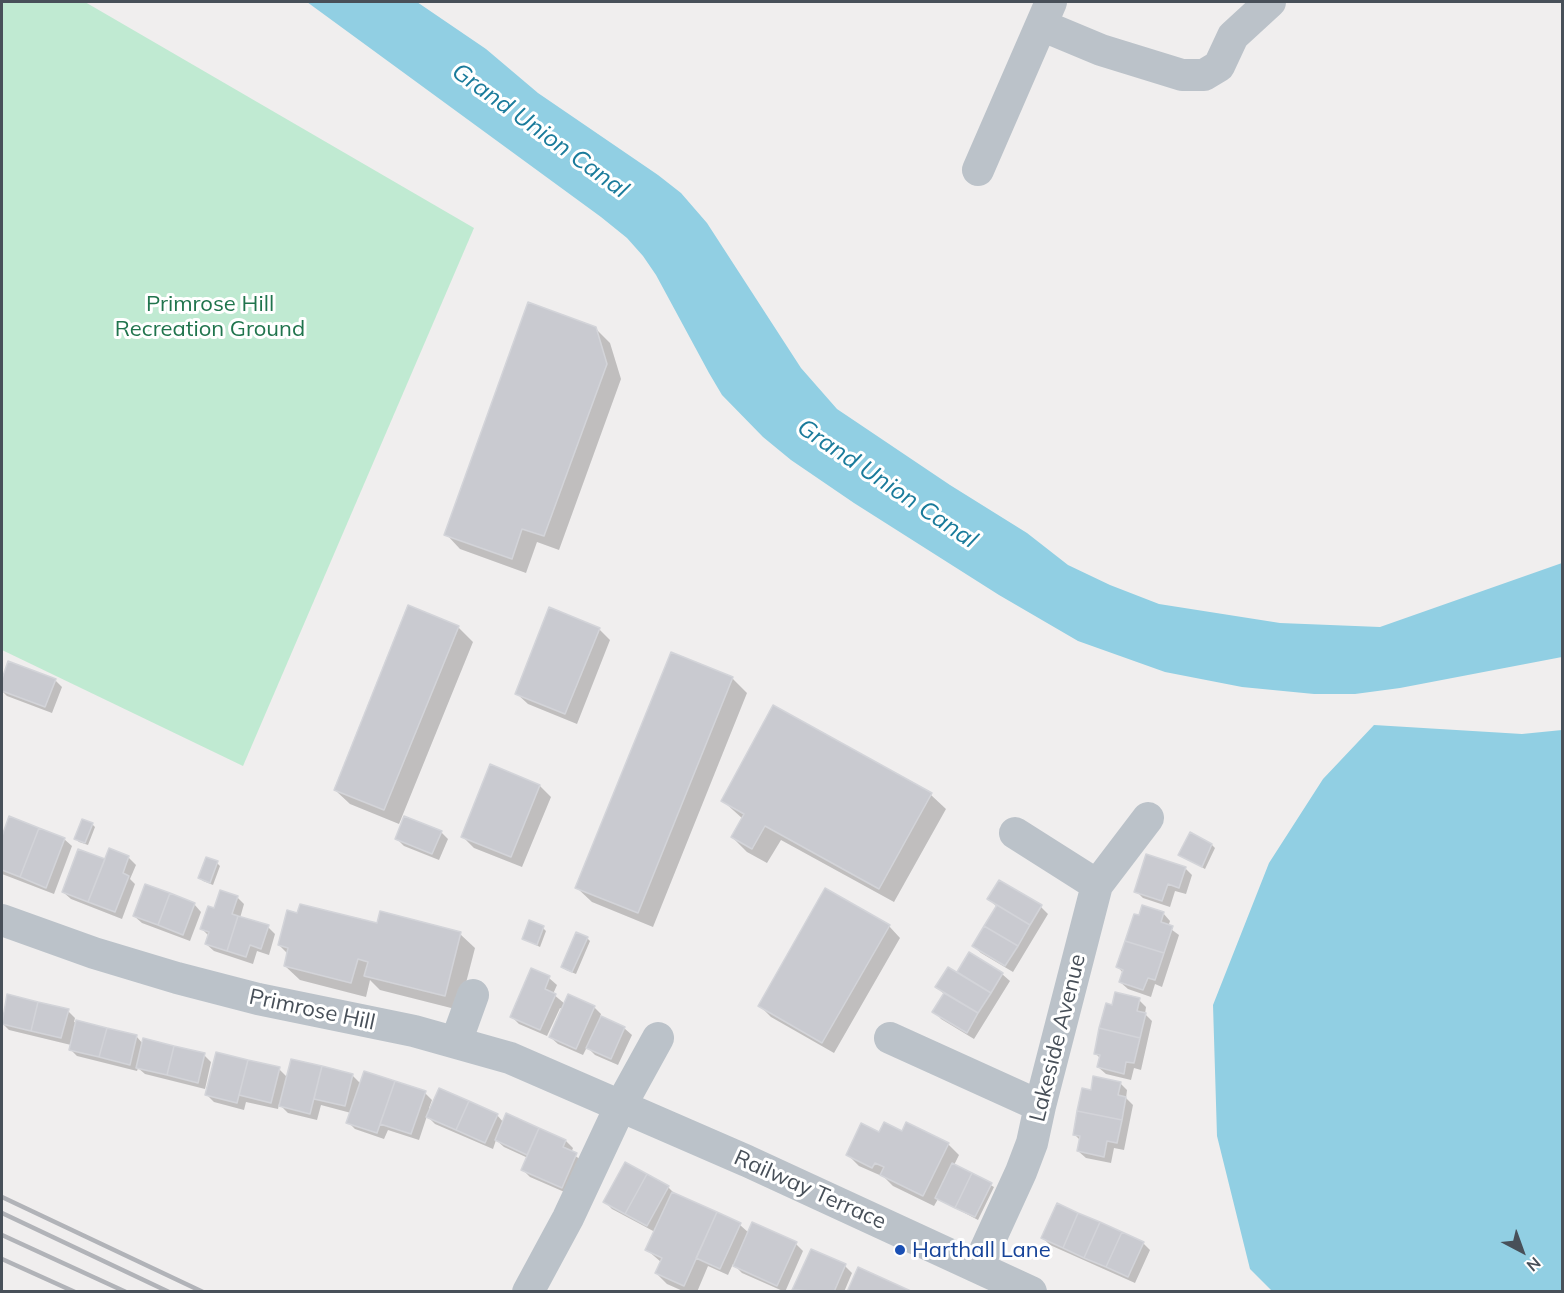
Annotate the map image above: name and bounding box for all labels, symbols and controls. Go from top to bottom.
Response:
water label: Grand Union Canal [446,57,634,205]
park label: Primrose Hill Recreation Ground [115,291,305,342]
water label: Grand Union Canal [791,413,983,555]
street label: Lakeside Avenue [1024,951,1092,1125]
street label: Primrose Hill [247,984,377,1036]
street label: Railway Terrace [730,1145,890,1235]
north arrow [1492,1221,1552,1281]
place label: Harthall Lane [912,1237,1051,1263]
marker: Harthall Lane [893,1243,907,1257]
text: N [1523,1253,1545,1276]

